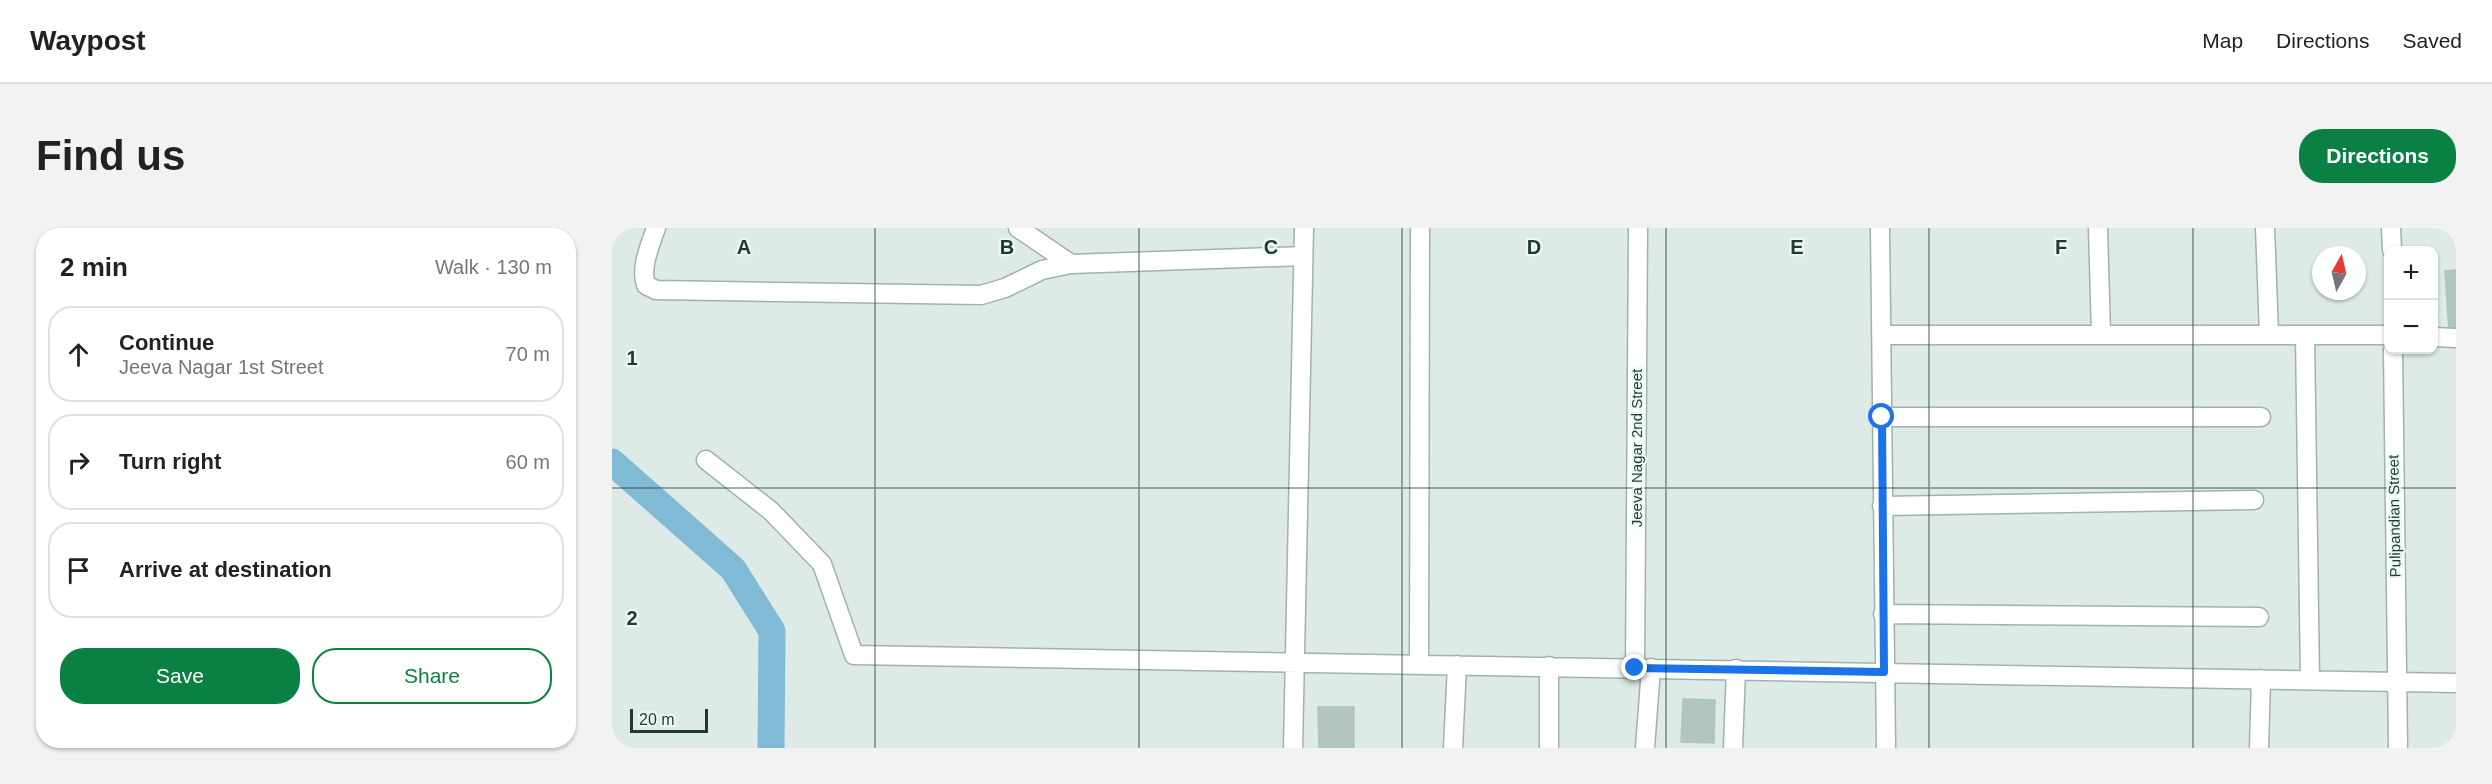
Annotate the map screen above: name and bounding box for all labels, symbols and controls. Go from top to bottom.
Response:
text: Waypost [30,25,146,56]
text: Map [2202,29,2243,52]
text: Directions [2276,29,2369,52]
text: Saved [2402,29,2462,52]
button: Directions [2299,129,2456,183]
text: Find us [36,132,185,179]
text: A [737,236,751,258]
text: B [1000,236,1014,258]
text: C [1264,236,1278,258]
text: D [1527,236,1541,258]
text: E [1790,236,1804,258]
text: F [2055,236,2067,258]
north arrow [2312,246,2366,300]
map controls [2384,246,2438,354]
button: + [2384,246,2438,300]
text: 2 min [60,252,128,282]
text: Walk · 130 m [435,256,552,278]
button: − [2384,300,2438,354]
text: Continue [119,330,214,355]
icon: ahead [62,338,95,371]
text: 70 m [506,343,550,365]
text: 1 [626,347,638,369]
text: Jeeva Nagar 1st Street [119,356,324,378]
street label: Jeeva Nagar 2nd Street [1628,368,1645,527]
route start [1868,403,1894,429]
icon: right [62,446,95,479]
text: Turn right [119,449,221,474]
text: 60 m [506,451,550,473]
street label: Pulipandian Street [2384,454,2404,577]
icon: arrive [62,554,95,587]
text: Arrive at destination [119,557,332,582]
text: 2 [626,607,638,629]
button: Save [60,648,300,704]
button: Share [312,648,552,704]
route end [1621,654,1647,680]
scale bar [630,706,708,733]
text: 20 m [639,711,675,728]

